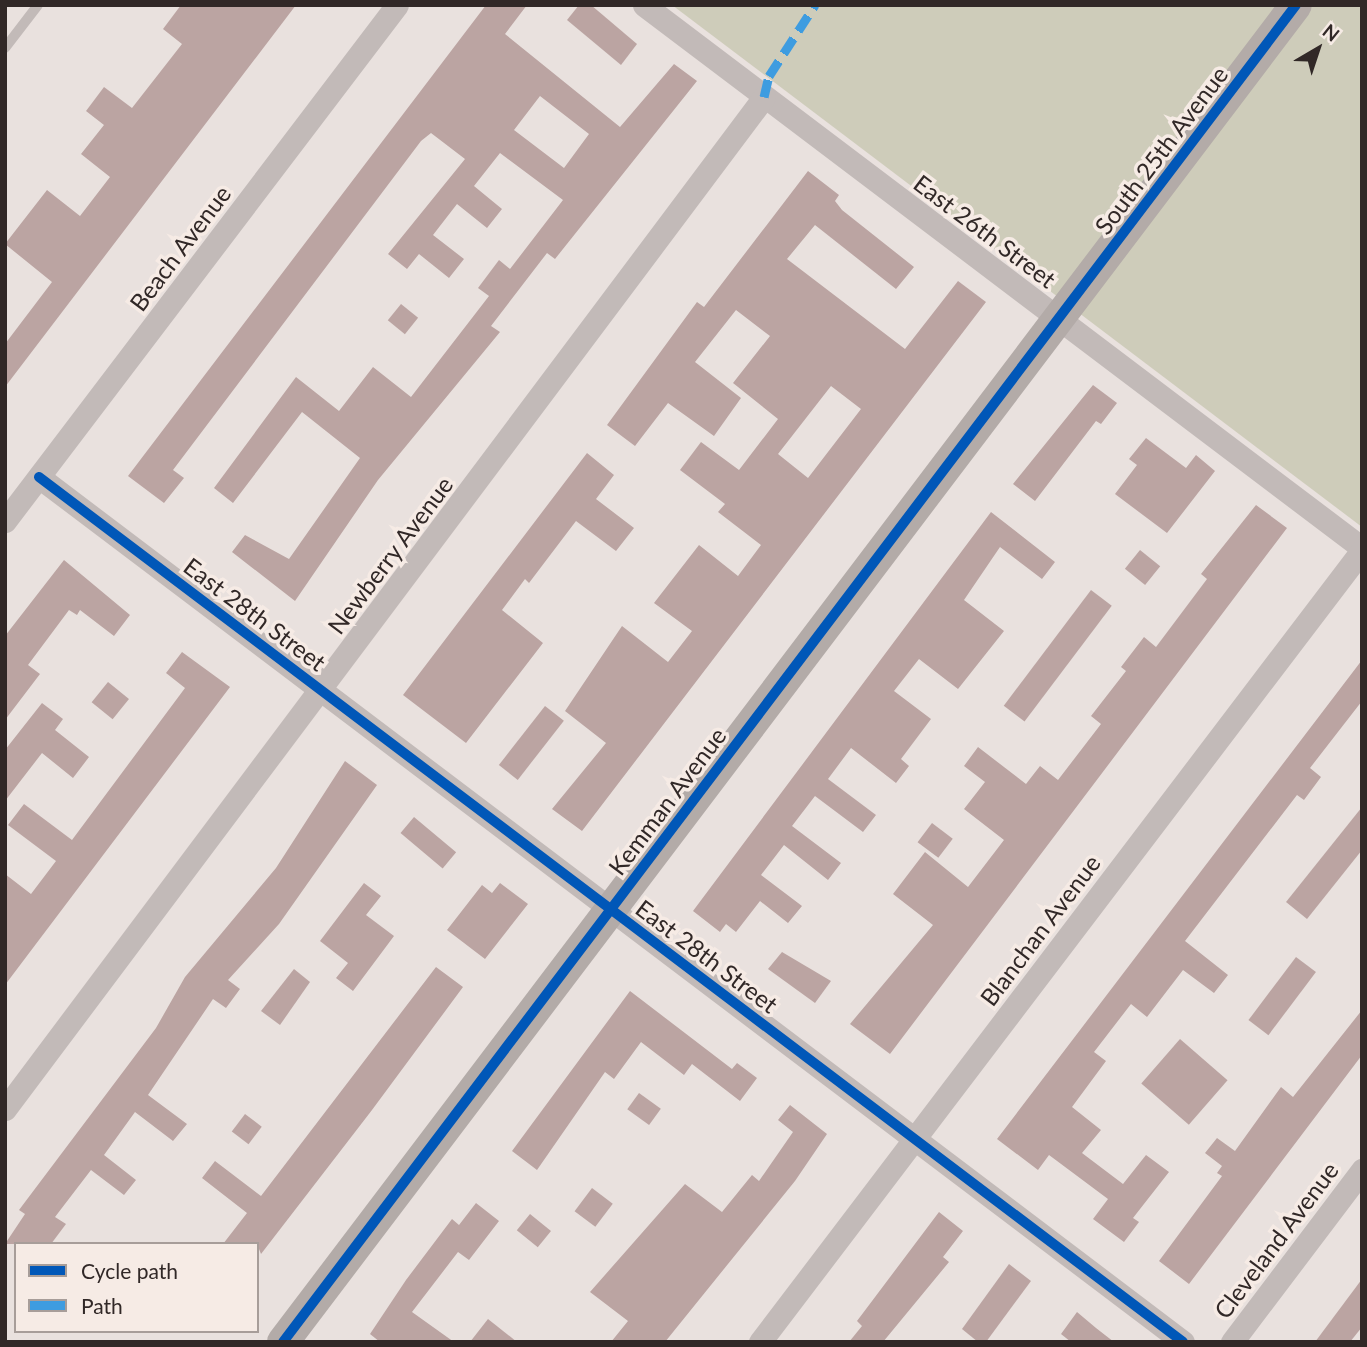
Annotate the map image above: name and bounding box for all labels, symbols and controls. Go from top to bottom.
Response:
north arrow [1283,14,1353,84]
text: N [1319,19,1344,46]
street label: South 25th Avenue [1088,60,1234,240]
street label: East 26th Street [908,168,1062,294]
street label: Beach Avenue [123,179,237,317]
street label: Newberry Avenue [321,470,459,640]
street label: East 28th Street [178,551,332,677]
street label: Kemman Avenue [602,721,732,881]
street label: Blanchan Avenue [974,849,1106,1011]
street label: East 28th Street [630,893,784,1019]
street label: Cleveland Avenue [1208,1156,1344,1324]
legend [14,1242,259,1333]
text: Cycle path [81,1258,178,1283]
text: Path [81,1293,123,1318]

